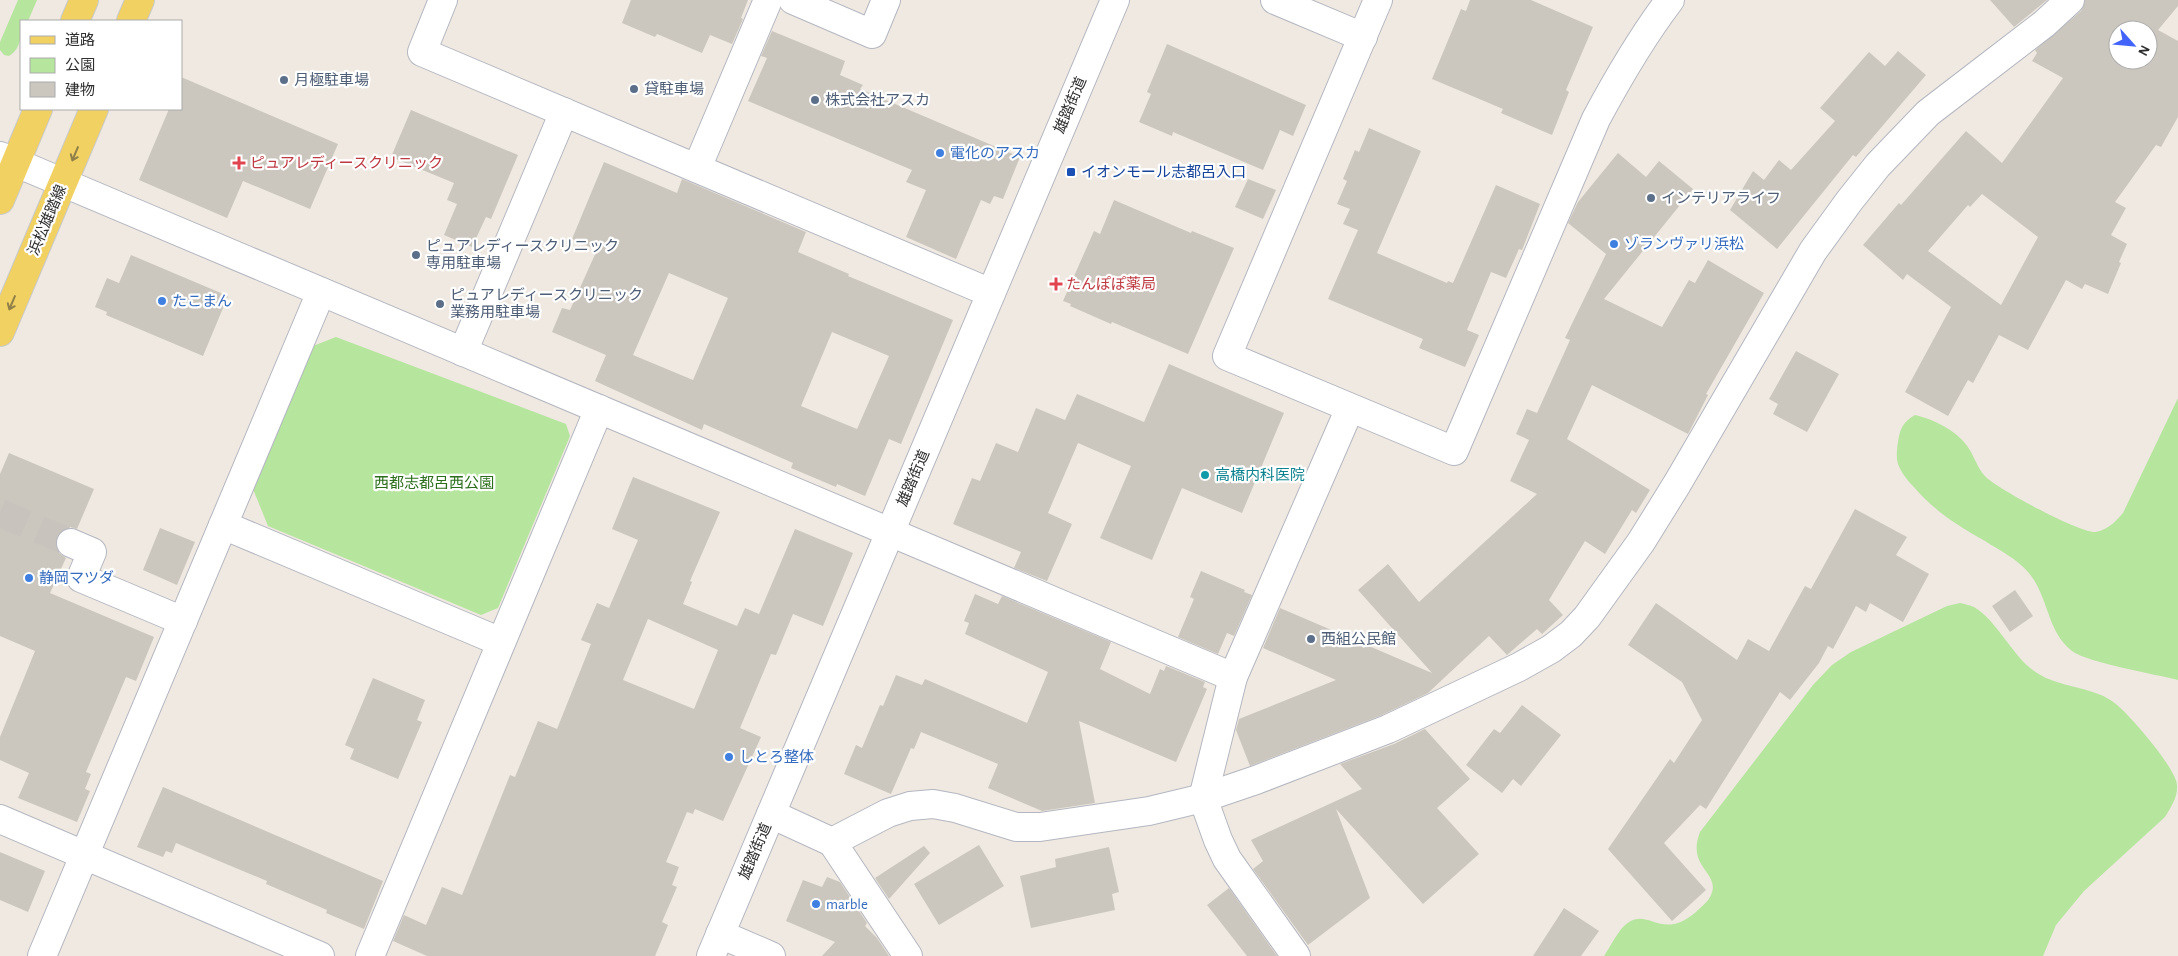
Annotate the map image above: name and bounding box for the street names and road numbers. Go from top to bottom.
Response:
street label: 雄踏街道 [1051,74,1089,136]
street label: 浜松雄踏線 [25,182,69,258]
street label: 雄踏街道 [894,447,932,509]
street label: 雄踏街道 [736,820,774,882]

